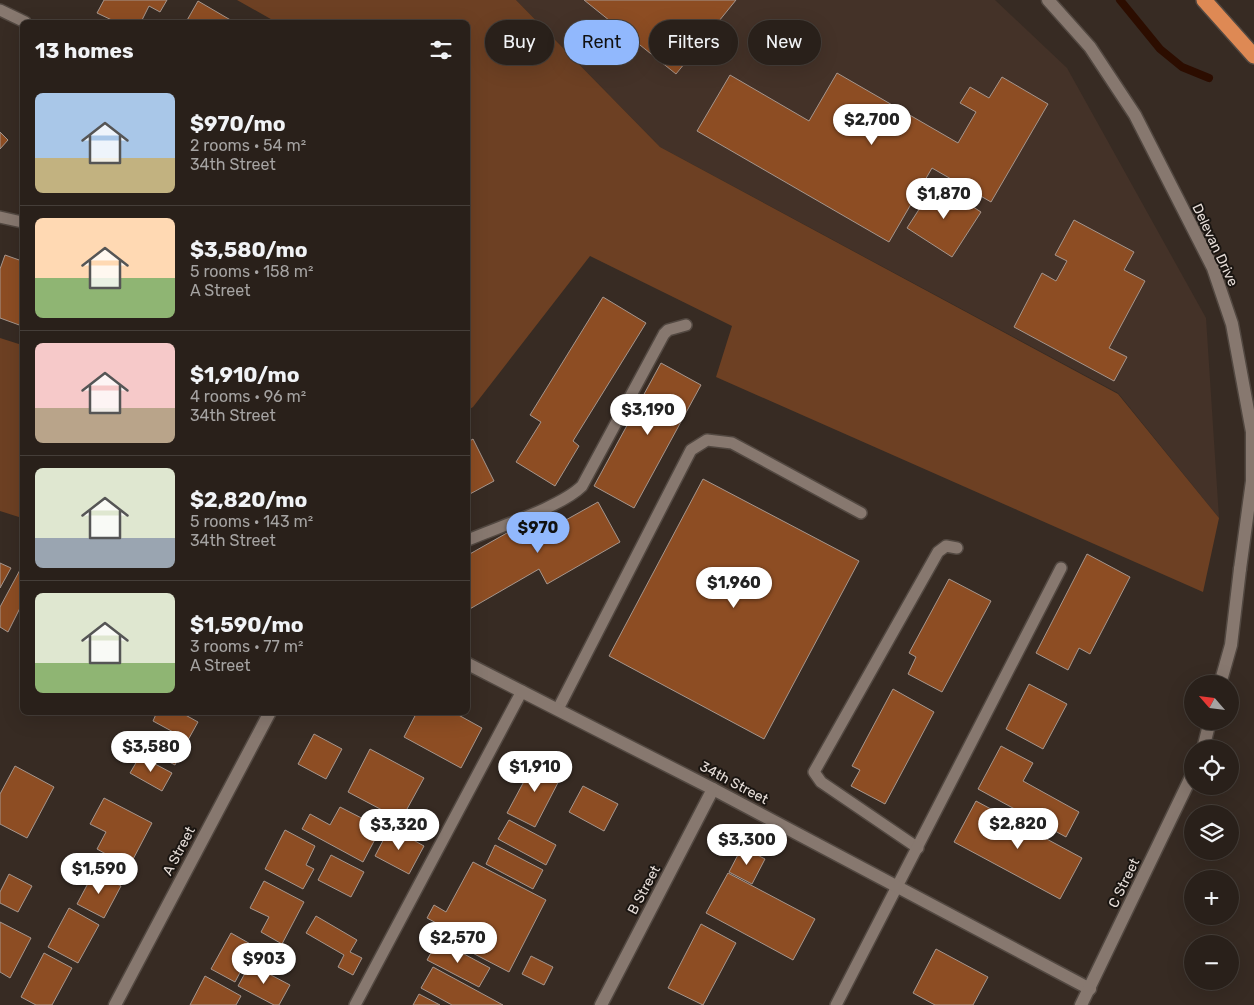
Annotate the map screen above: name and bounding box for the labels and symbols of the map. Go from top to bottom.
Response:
pin: $2,700 [831,104,913,146]
pin: $1,870 [903,178,985,220]
street label: Delevan Drive [1188,201,1242,289]
pin: $3,190 [607,394,689,436]
pin: $970 [508,512,568,554]
pin: $1,960 [693,566,775,609]
north arrow [1184,675,1239,730]
pin: $3,580 [110,730,192,773]
pin: $1,910 [494,750,576,793]
street label: 34th Street [697,758,772,808]
pin: $3,320 [358,808,440,851]
pin: $2,820 [977,808,1059,850]
street label: A Street [159,823,199,878]
pin: $3,300 [706,824,788,866]
pin: $1,590 [58,852,140,895]
street label: C Street [1105,855,1144,911]
street label: B Street [624,862,664,918]
pin: $2,570 [417,922,499,964]
pin: $903 [234,942,294,985]

